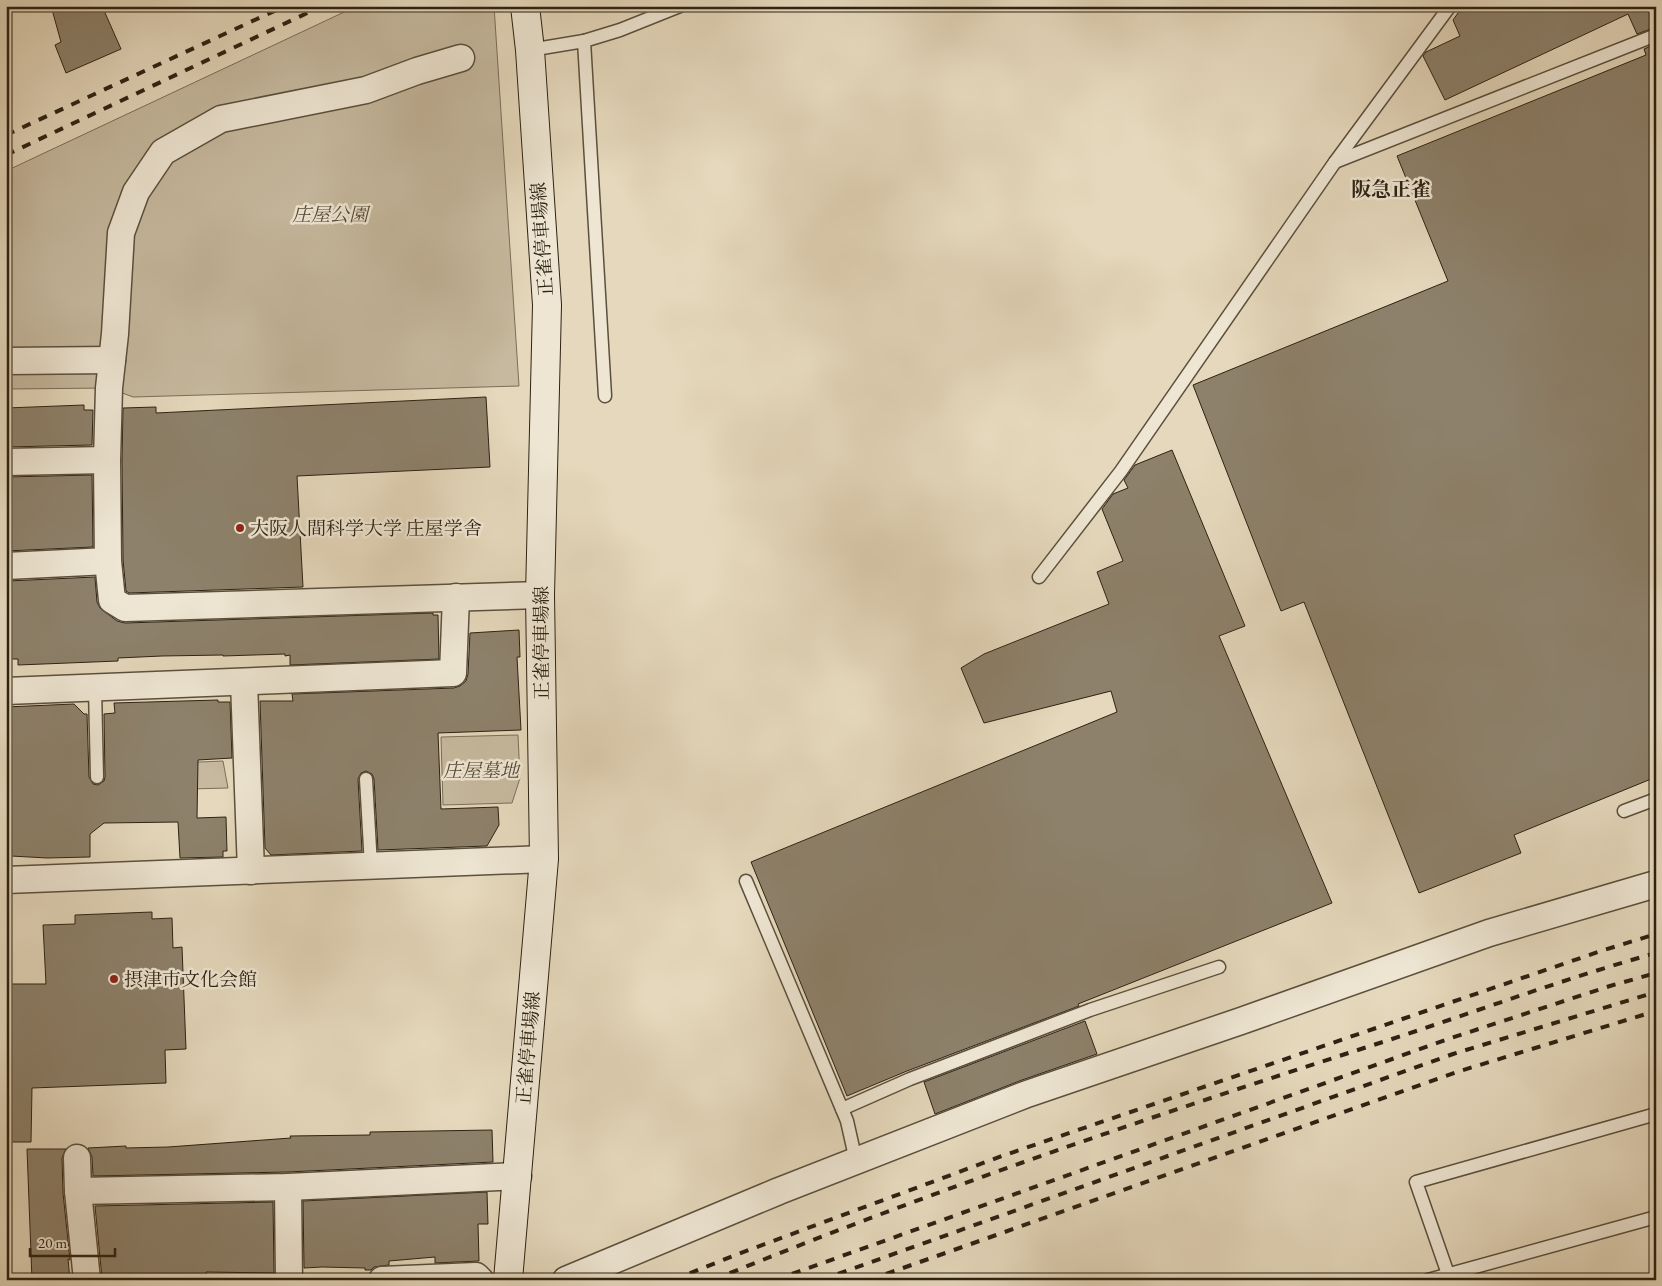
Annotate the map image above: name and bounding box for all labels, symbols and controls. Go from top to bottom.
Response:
district label: 阪急正雀 [1351,176,1431,202]
street label: 正雀停車場線 [526,181,558,297]
park label: 庄屋公園 [292,202,371,227]
place label: 大阪人間科学大学 庄屋学舎 [250,516,482,541]
marker: 大阪人間科学大学 庄屋学舎 [234,522,246,534]
street label: 正雀停車場線 [529,586,554,700]
park label: 庄屋墓地 [443,758,521,783]
place label: 摂津市文化会館 [124,967,257,992]
marker: 摂津市文化会館 [108,973,120,985]
street label: 正雀停車場線 [511,990,545,1106]
scale bar [30,1226,115,1258]
text: 20 m [38,1233,67,1252]

